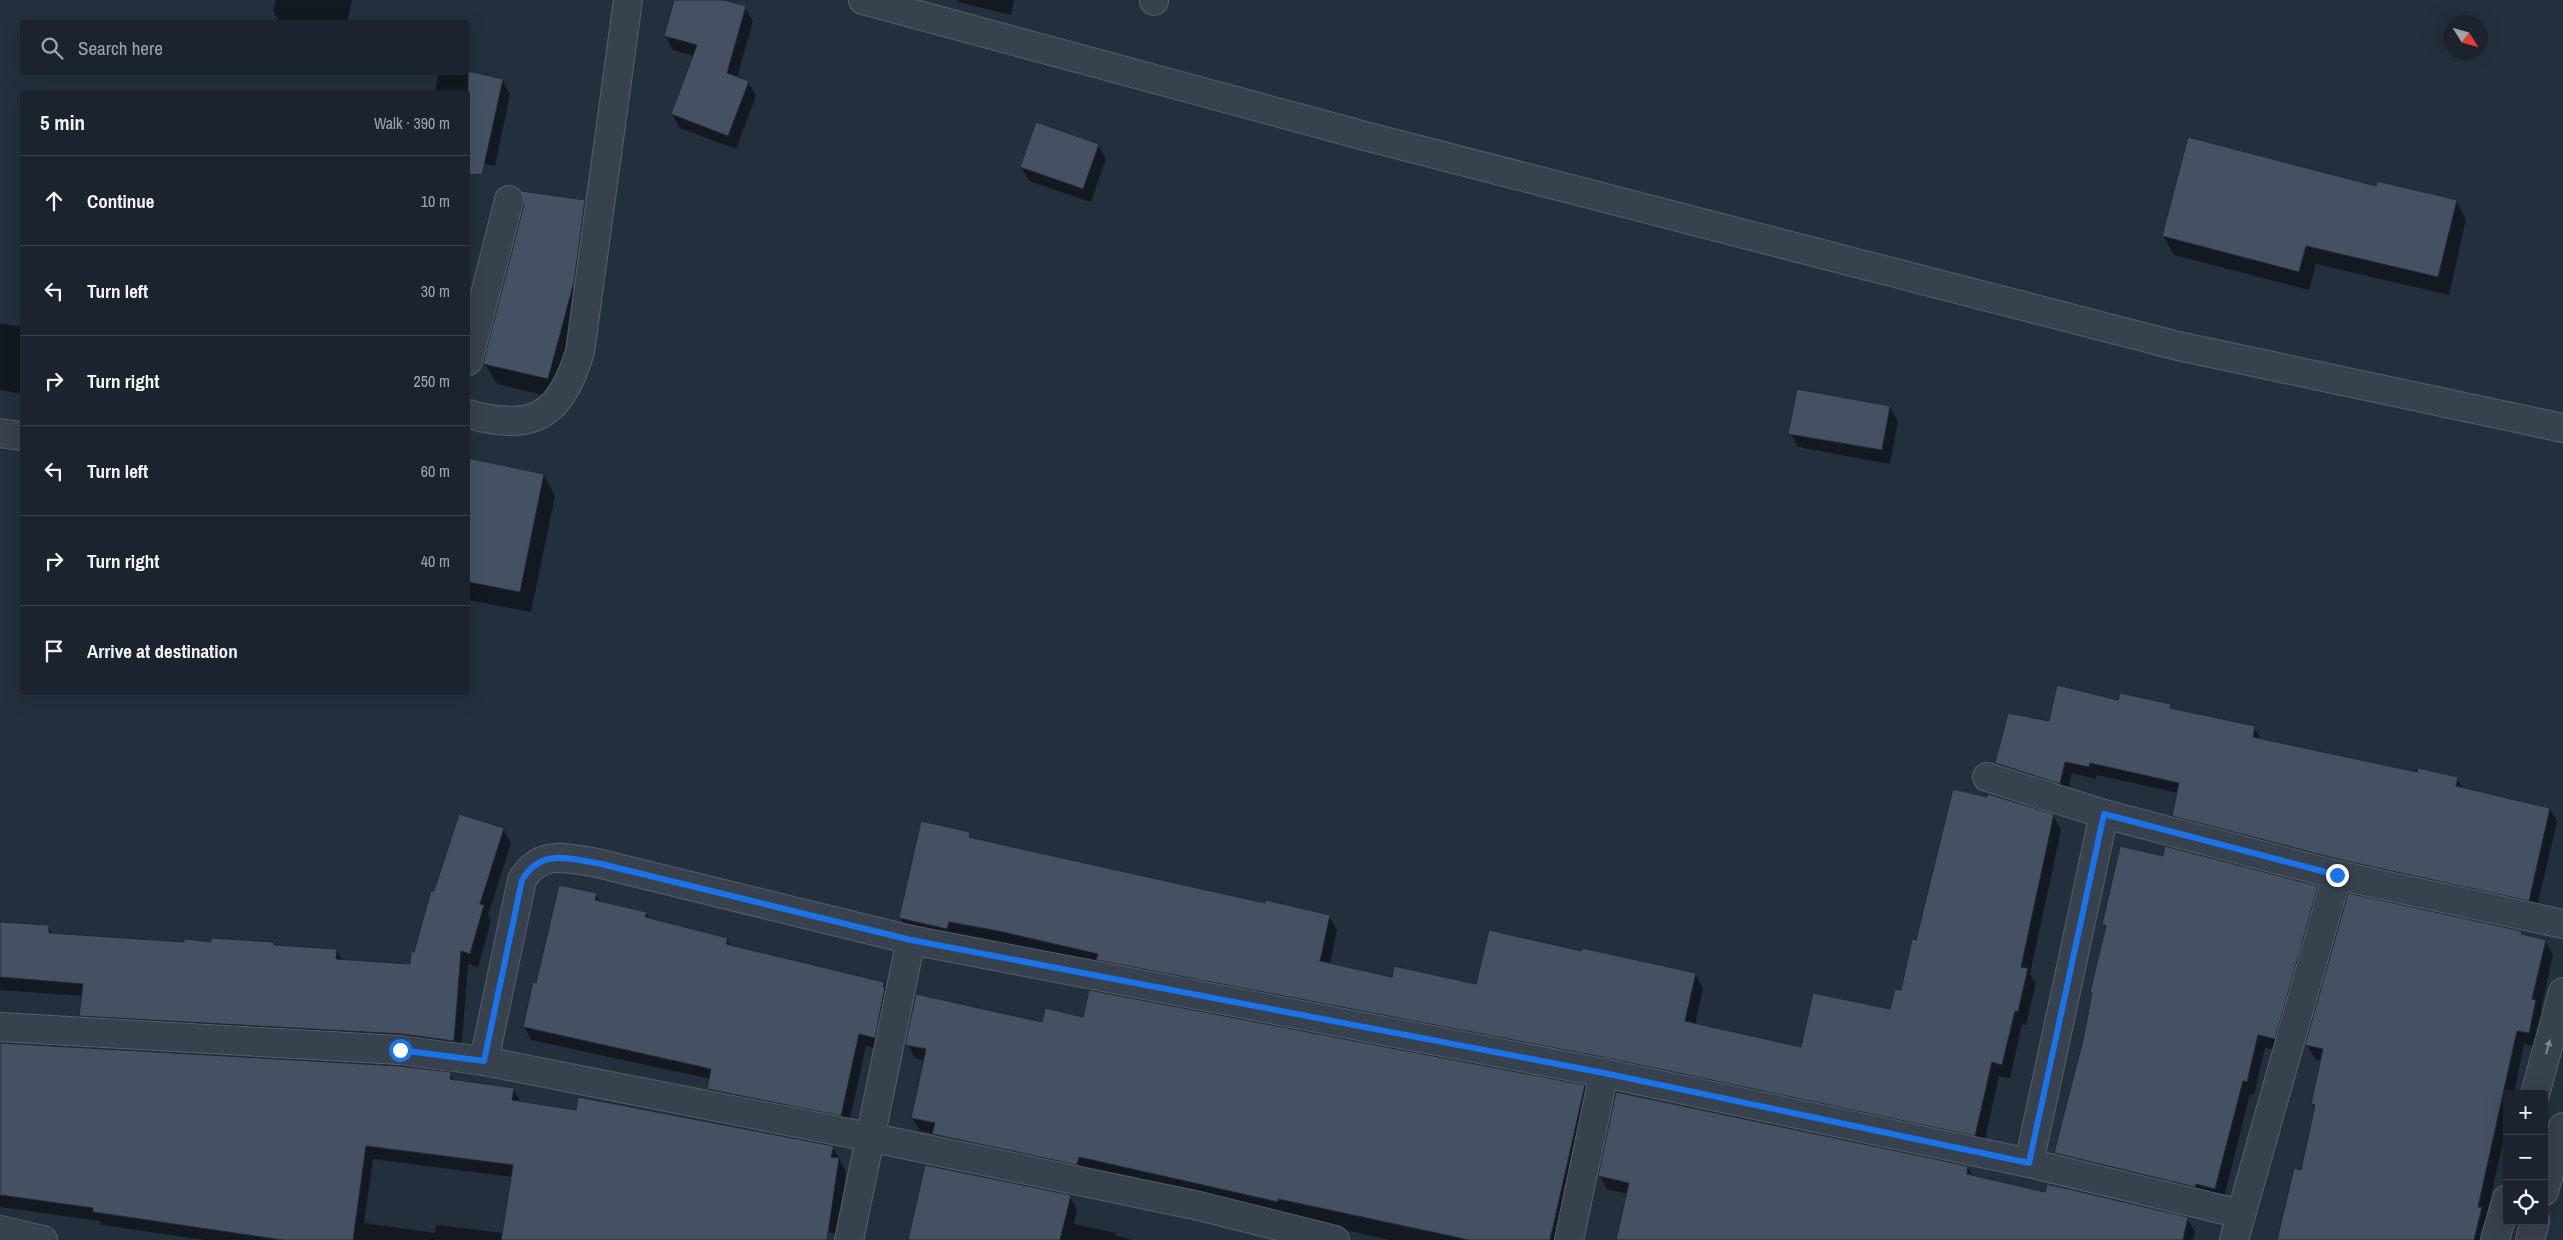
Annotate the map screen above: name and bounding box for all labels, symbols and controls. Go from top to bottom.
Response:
north arrow [2443,15,2488,60]
search box [20,20,470,75]
icon: search [38,34,66,62]
text: Search here [78,35,163,61]
text: 5 min [40,108,85,137]
text: Walk · 390 m [374,112,450,134]
icon: ahead [40,187,68,215]
text: Continue [87,188,155,214]
text: 10 m [421,190,450,212]
icon: left [40,277,68,305]
text: Turn left [87,278,148,304]
text: 30 m [421,280,450,302]
icon: right [40,367,68,395]
text: Turn right [87,368,159,394]
text: 250 m [414,370,450,392]
icon: left [40,457,68,485]
text: Turn left [87,458,148,484]
text: 60 m [421,460,450,482]
icon: right [40,547,68,575]
text: Turn right [87,548,159,574]
text: 40 m [421,550,450,572]
icon: arrive [40,637,68,665]
text: Arrive at destination [87,638,238,664]
route end [2326,864,2349,887]
route start [389,1039,412,1062]
one-way arrow [2544,1039,2552,1054]
map controls [2503,1090,2548,1225]
button: + [2503,1090,2548,1135]
button: − [2503,1135,2548,1180]
button: locate [2503,1180,2548,1225]

